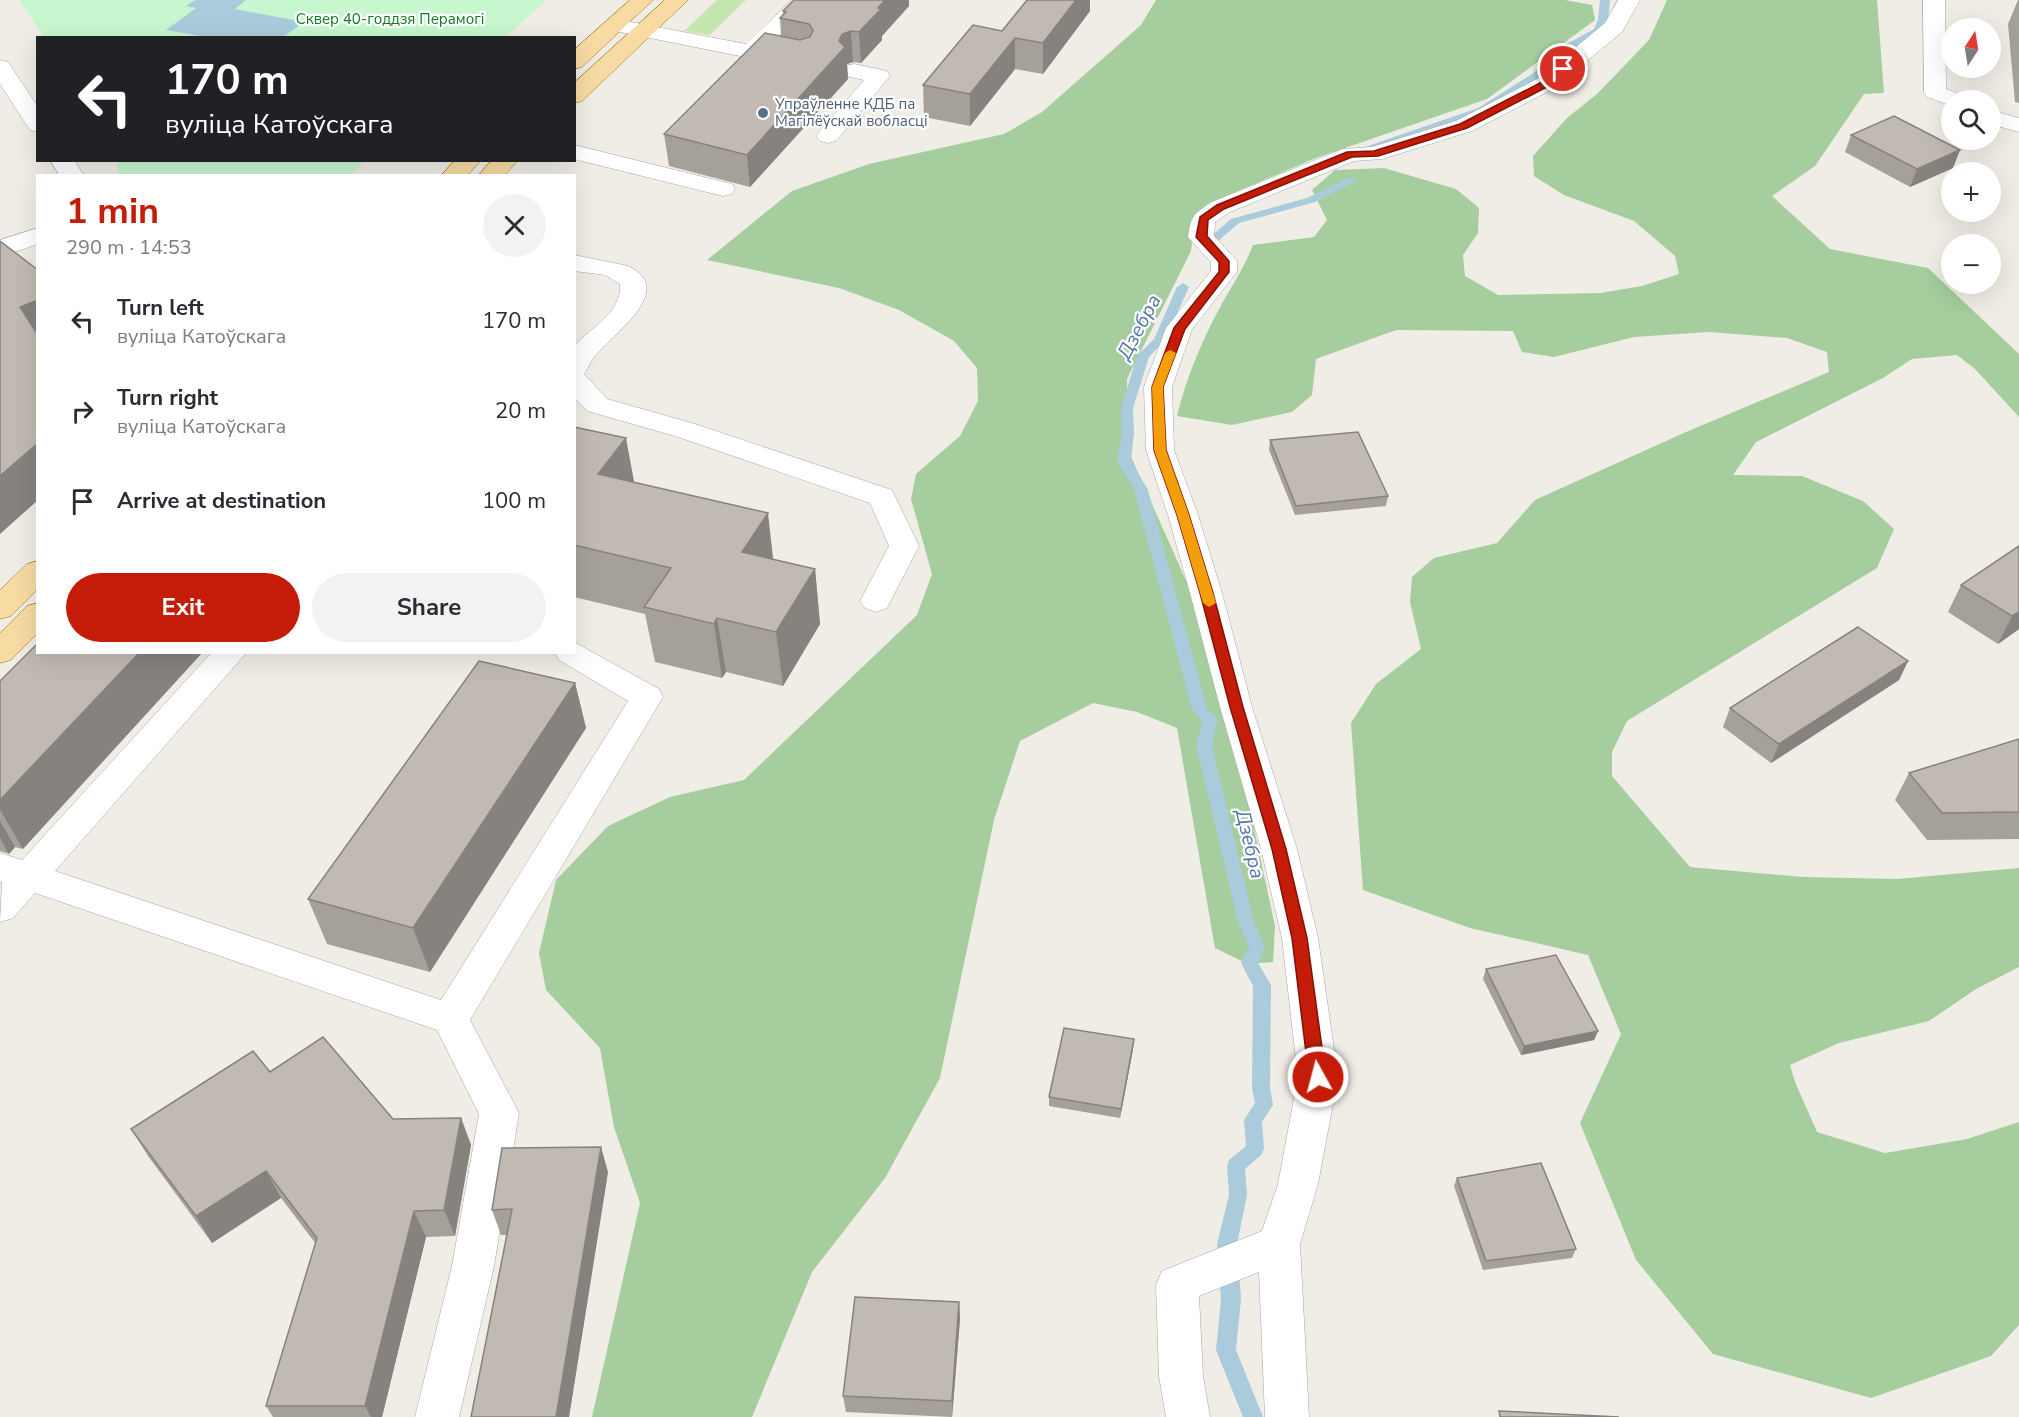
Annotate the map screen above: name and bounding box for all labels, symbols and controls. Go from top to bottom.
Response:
park label: Сквер 40-годдзя Перамогі [296,9,484,29]
north arrow [1941,18,2001,78]
map controls [1941,18,2001,294]
pin [1537,43,1588,94]
text: 170 m [165,52,289,109]
icon: arrive [1546,52,1579,85]
icon: left [66,60,144,138]
button: search [1941,90,2001,150]
place label: Упраўленне КДБ па Магілёўскай вобласці [774,94,928,131]
text: вуліца Катоўскага [165,106,393,143]
marker: Упраўленне КДБ па Магілёўскай вобласці [756,106,770,120]
button: + [1941,162,2001,222]
text: 1 min [66,187,159,236]
button: close [483,194,546,257]
text: 290 m · 14:53 [66,234,192,261]
button: − [1941,234,2001,294]
water label: Дзебра [1110,290,1167,365]
text: Turn left [117,293,204,323]
icon: left [66,305,99,338]
text: 170 m [482,306,546,336]
text: вуліца Катоўскага [117,323,286,350]
text: Turn right [117,383,218,413]
icon: right [66,395,99,428]
text: 20 m [495,396,546,426]
text: вуліца Катоўскага [117,413,286,440]
icon: arrive [66,485,99,518]
text: Arrive at destination [117,486,326,516]
text: 100 m [482,486,546,516]
button: Exit [66,573,300,642]
button: Share [312,573,546,642]
water label: Дзебра [1229,806,1271,881]
position arrow [1286,1045,1350,1109]

